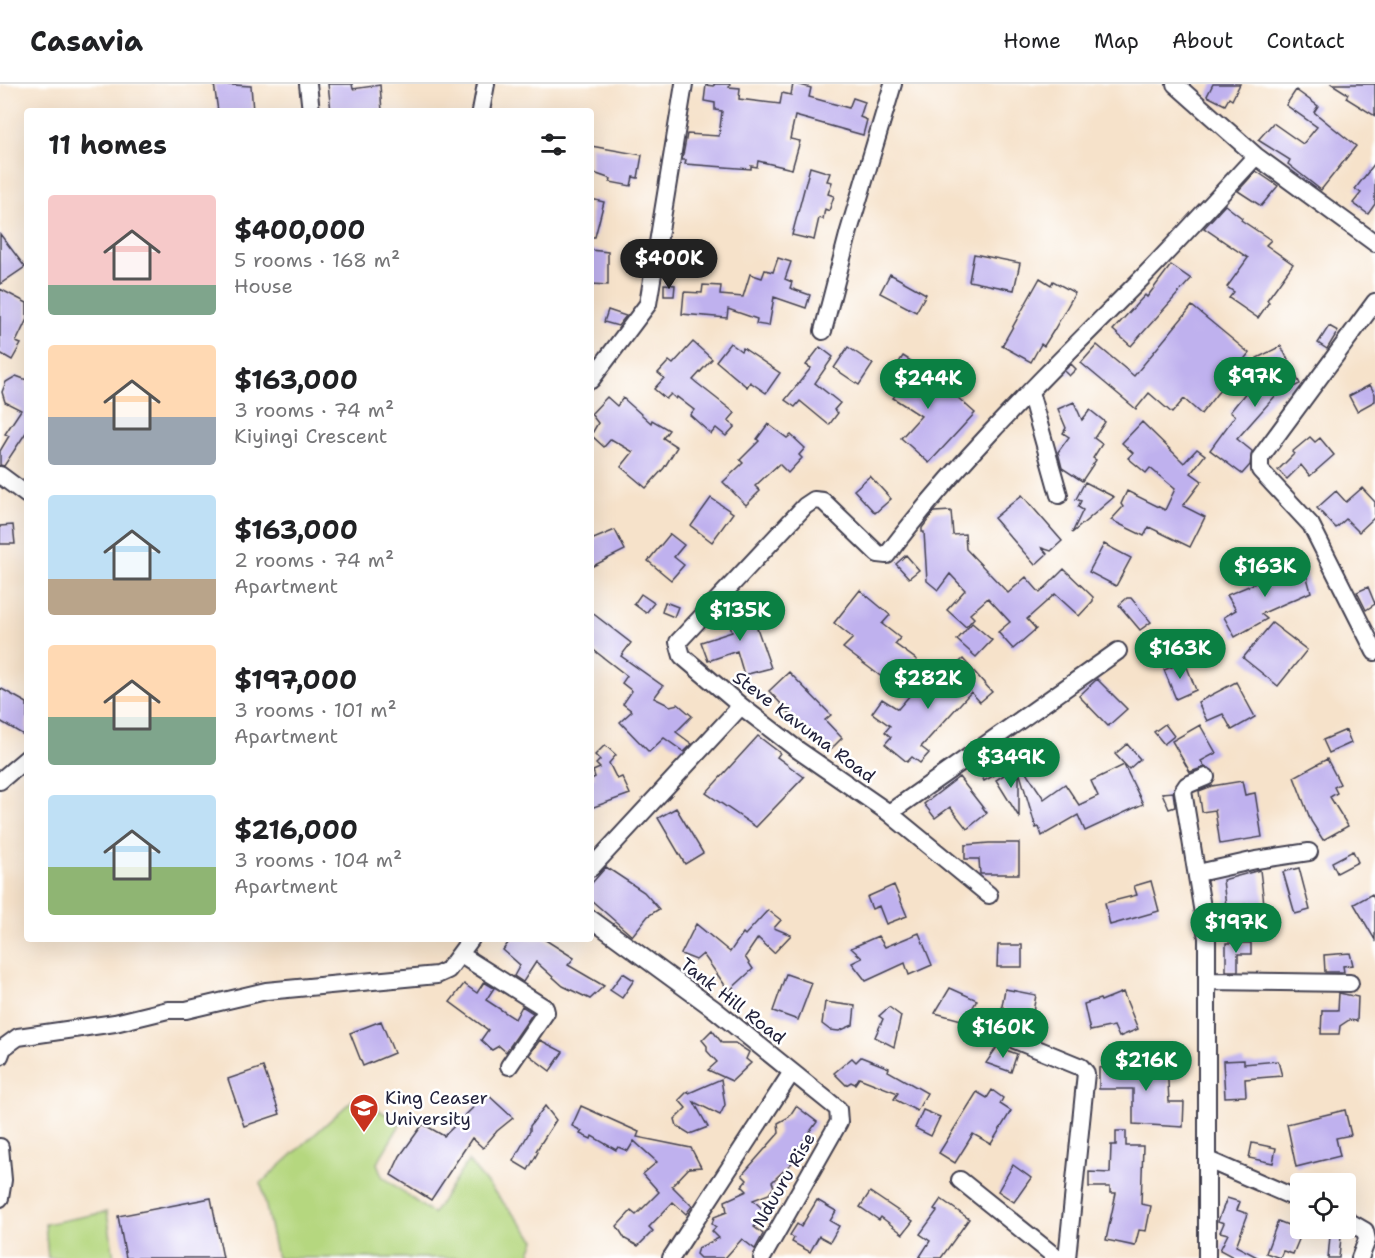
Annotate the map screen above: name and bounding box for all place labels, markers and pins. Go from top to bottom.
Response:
pin: $400K [627,239,711,290]
pin: $97K [1219,357,1291,408]
pin: $244K [886,359,970,410]
pin: $163K [1223,547,1307,598]
pin: $135K [698,591,782,642]
pin: $163K [1138,629,1222,680]
pin: $282K [886,659,970,710]
pin: $349K [969,738,1053,789]
pin: $197K [1194,903,1278,954]
pin: $160K [961,1008,1045,1059]
pin: $216K [1104,1041,1188,1092]
place label: King Ceaser University [385,1086,488,1131]
school or university icon: King Ceaser University [348,1092,380,1134]

